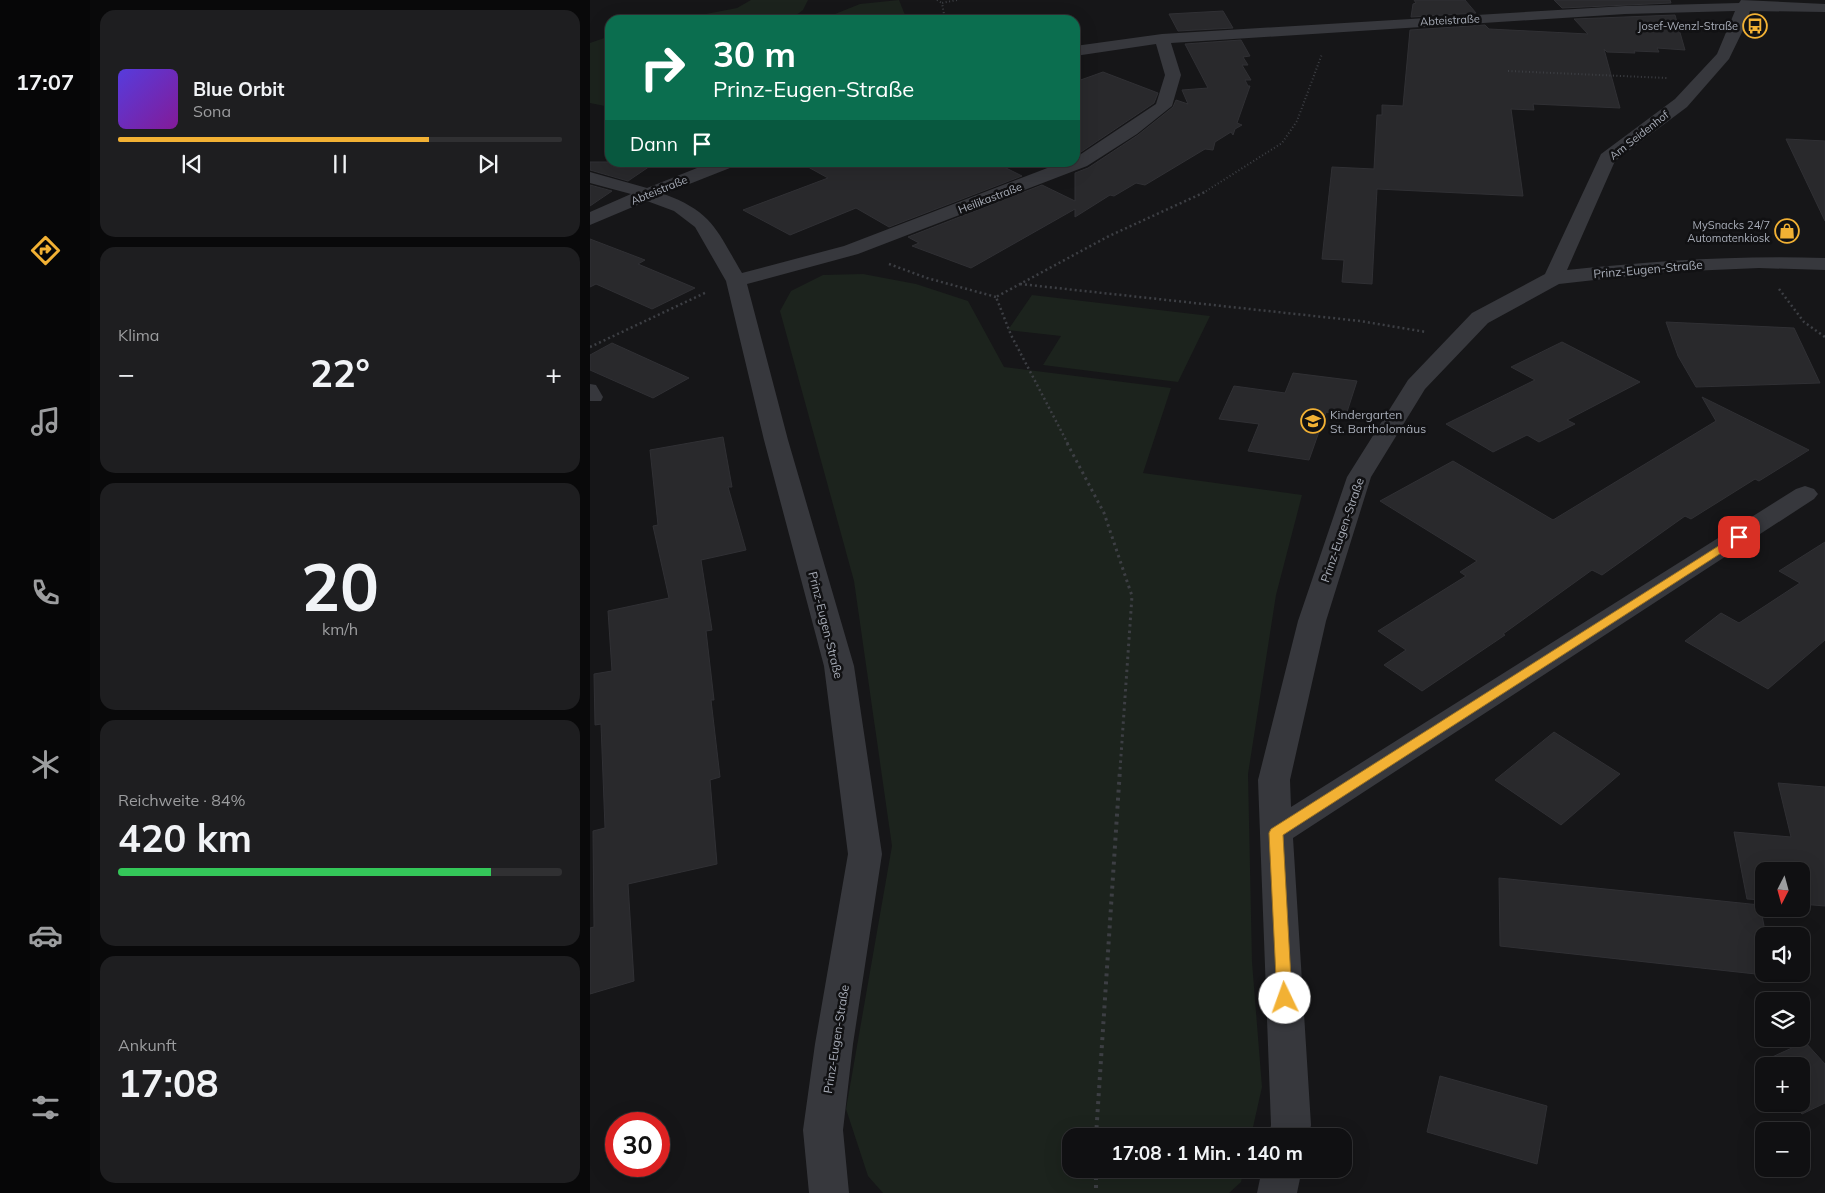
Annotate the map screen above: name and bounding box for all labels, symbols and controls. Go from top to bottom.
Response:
street label: Abteistraße [1420,11,1480,29]
bus stop icon: Josef-Wenzl-Straße [1742,13,1768,39]
place label: Josef-Wenzl-Straße [1638,19,1738,33]
text: 30 m [713,32,796,76]
icon: right [630,35,695,100]
text: 17:07 [16,68,74,96]
text: Prinz-Eugen-Straße [713,75,914,103]
text: Blue Orbit [193,77,284,101]
text: Sona [193,101,231,121]
street label: Am Seidenhof [1607,107,1672,163]
icon: arrive [688,130,716,158]
text: Dann [630,132,678,156]
icon: previous [178,150,206,178]
icon: pause [326,150,354,178]
icon: next [474,150,502,178]
street label: Abteistraße [629,172,689,208]
street label: Heilikastraße [956,179,1024,217]
place label: MySnacks 24/7 Automatenkiosk [1687,218,1770,245]
shop icon: MySnacks 24/7 Automatenkiosk [1774,218,1800,244]
icon: directions [28,233,63,268]
street label: Prinz-Eugen-Straße [1593,257,1703,281]
text: Klima [118,325,159,345]
text: 22° [310,349,370,397]
text: − [118,356,135,391]
text: + [545,356,562,391]
icon: music [28,404,63,439]
place label: Kindergarten St. Bartholomäus [1330,407,1426,436]
school or university icon: Kindergarten St. Bartholomäus [1300,408,1326,434]
street label: Prinz-Eugen-Straße [1317,476,1367,584]
pin [1718,516,1760,558]
icon: arrive [1725,523,1753,551]
text: 20 [301,546,379,627]
street label: Prinz-Eugen-Straße [805,570,847,680]
icon: phone [28,575,63,610]
text: km/h [322,619,358,639]
icon: climate [28,747,63,782]
text: Reichweite · 84% [118,790,245,810]
text: 420 km [118,814,252,862]
north arrow [1755,862,1810,918]
map controls [1755,862,1810,1177]
icon: car [28,918,63,953]
button: sound [1755,927,1810,982]
position arrow [1258,971,1310,1023]
street label: Prinz-Eugen-Straße [820,984,852,1094]
button: layers [1755,992,1810,1047]
text: Ankunft [118,1035,177,1055]
button: + [1755,1057,1810,1112]
text: 17:08 [118,1059,219,1107]
icon: filters [28,1090,63,1125]
speed limit sign: 30 [605,1112,670,1177]
button: − [1755,1122,1810,1177]
text: 17:08 · 1 Min. · 140 m [1111,1141,1303,1165]

